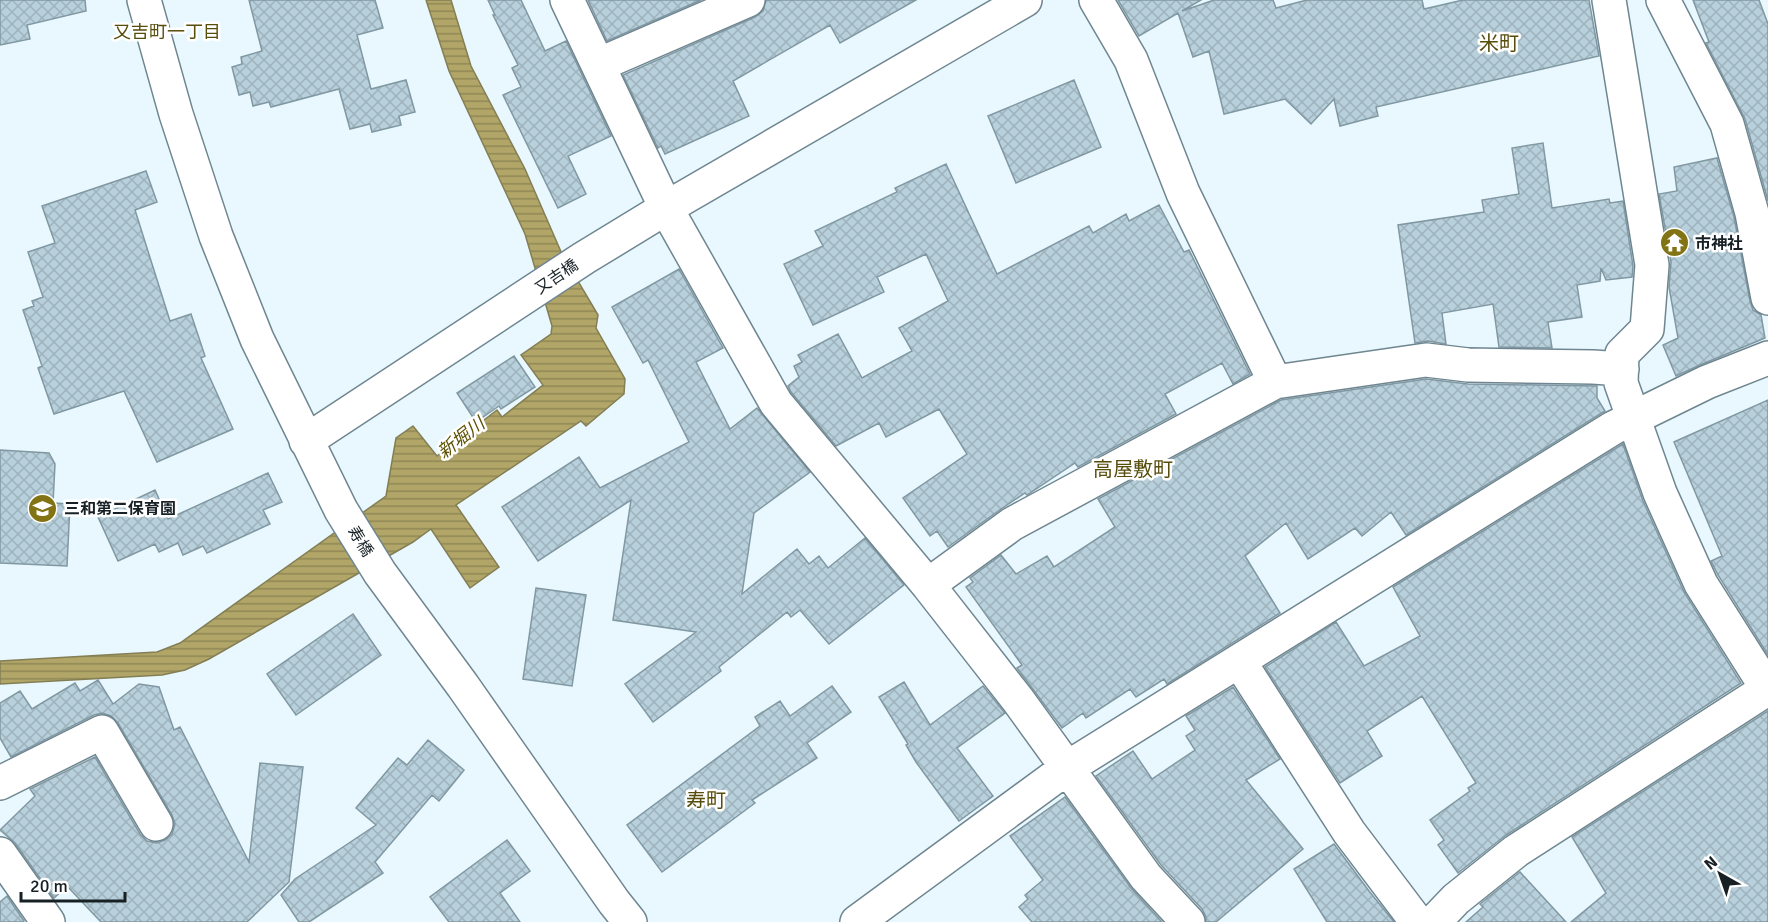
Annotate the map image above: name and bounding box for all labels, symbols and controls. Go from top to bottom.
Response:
district label: 又吉町一丁目 [113,21,221,43]
district label: 米町 [1479,31,1519,56]
temple icon: 市神社 [1658,227,1690,259]
place label: 市神社 [1695,234,1743,254]
street label: 又吉橋 [531,255,582,299]
water label: 新堀川 [433,411,491,463]
district label: 高屋敷町 [1093,457,1173,482]
school or university icon: 三和第二保育園 [27,492,59,524]
place label: 三和第二保育園 [64,499,176,519]
street label: 寿橋 [343,523,377,560]
district label: 寿町 [686,788,726,813]
north arrow [1690,844,1750,904]
text: N [1700,852,1722,875]
scale bar [21,865,124,903]
text: 20 m [30,875,68,897]

